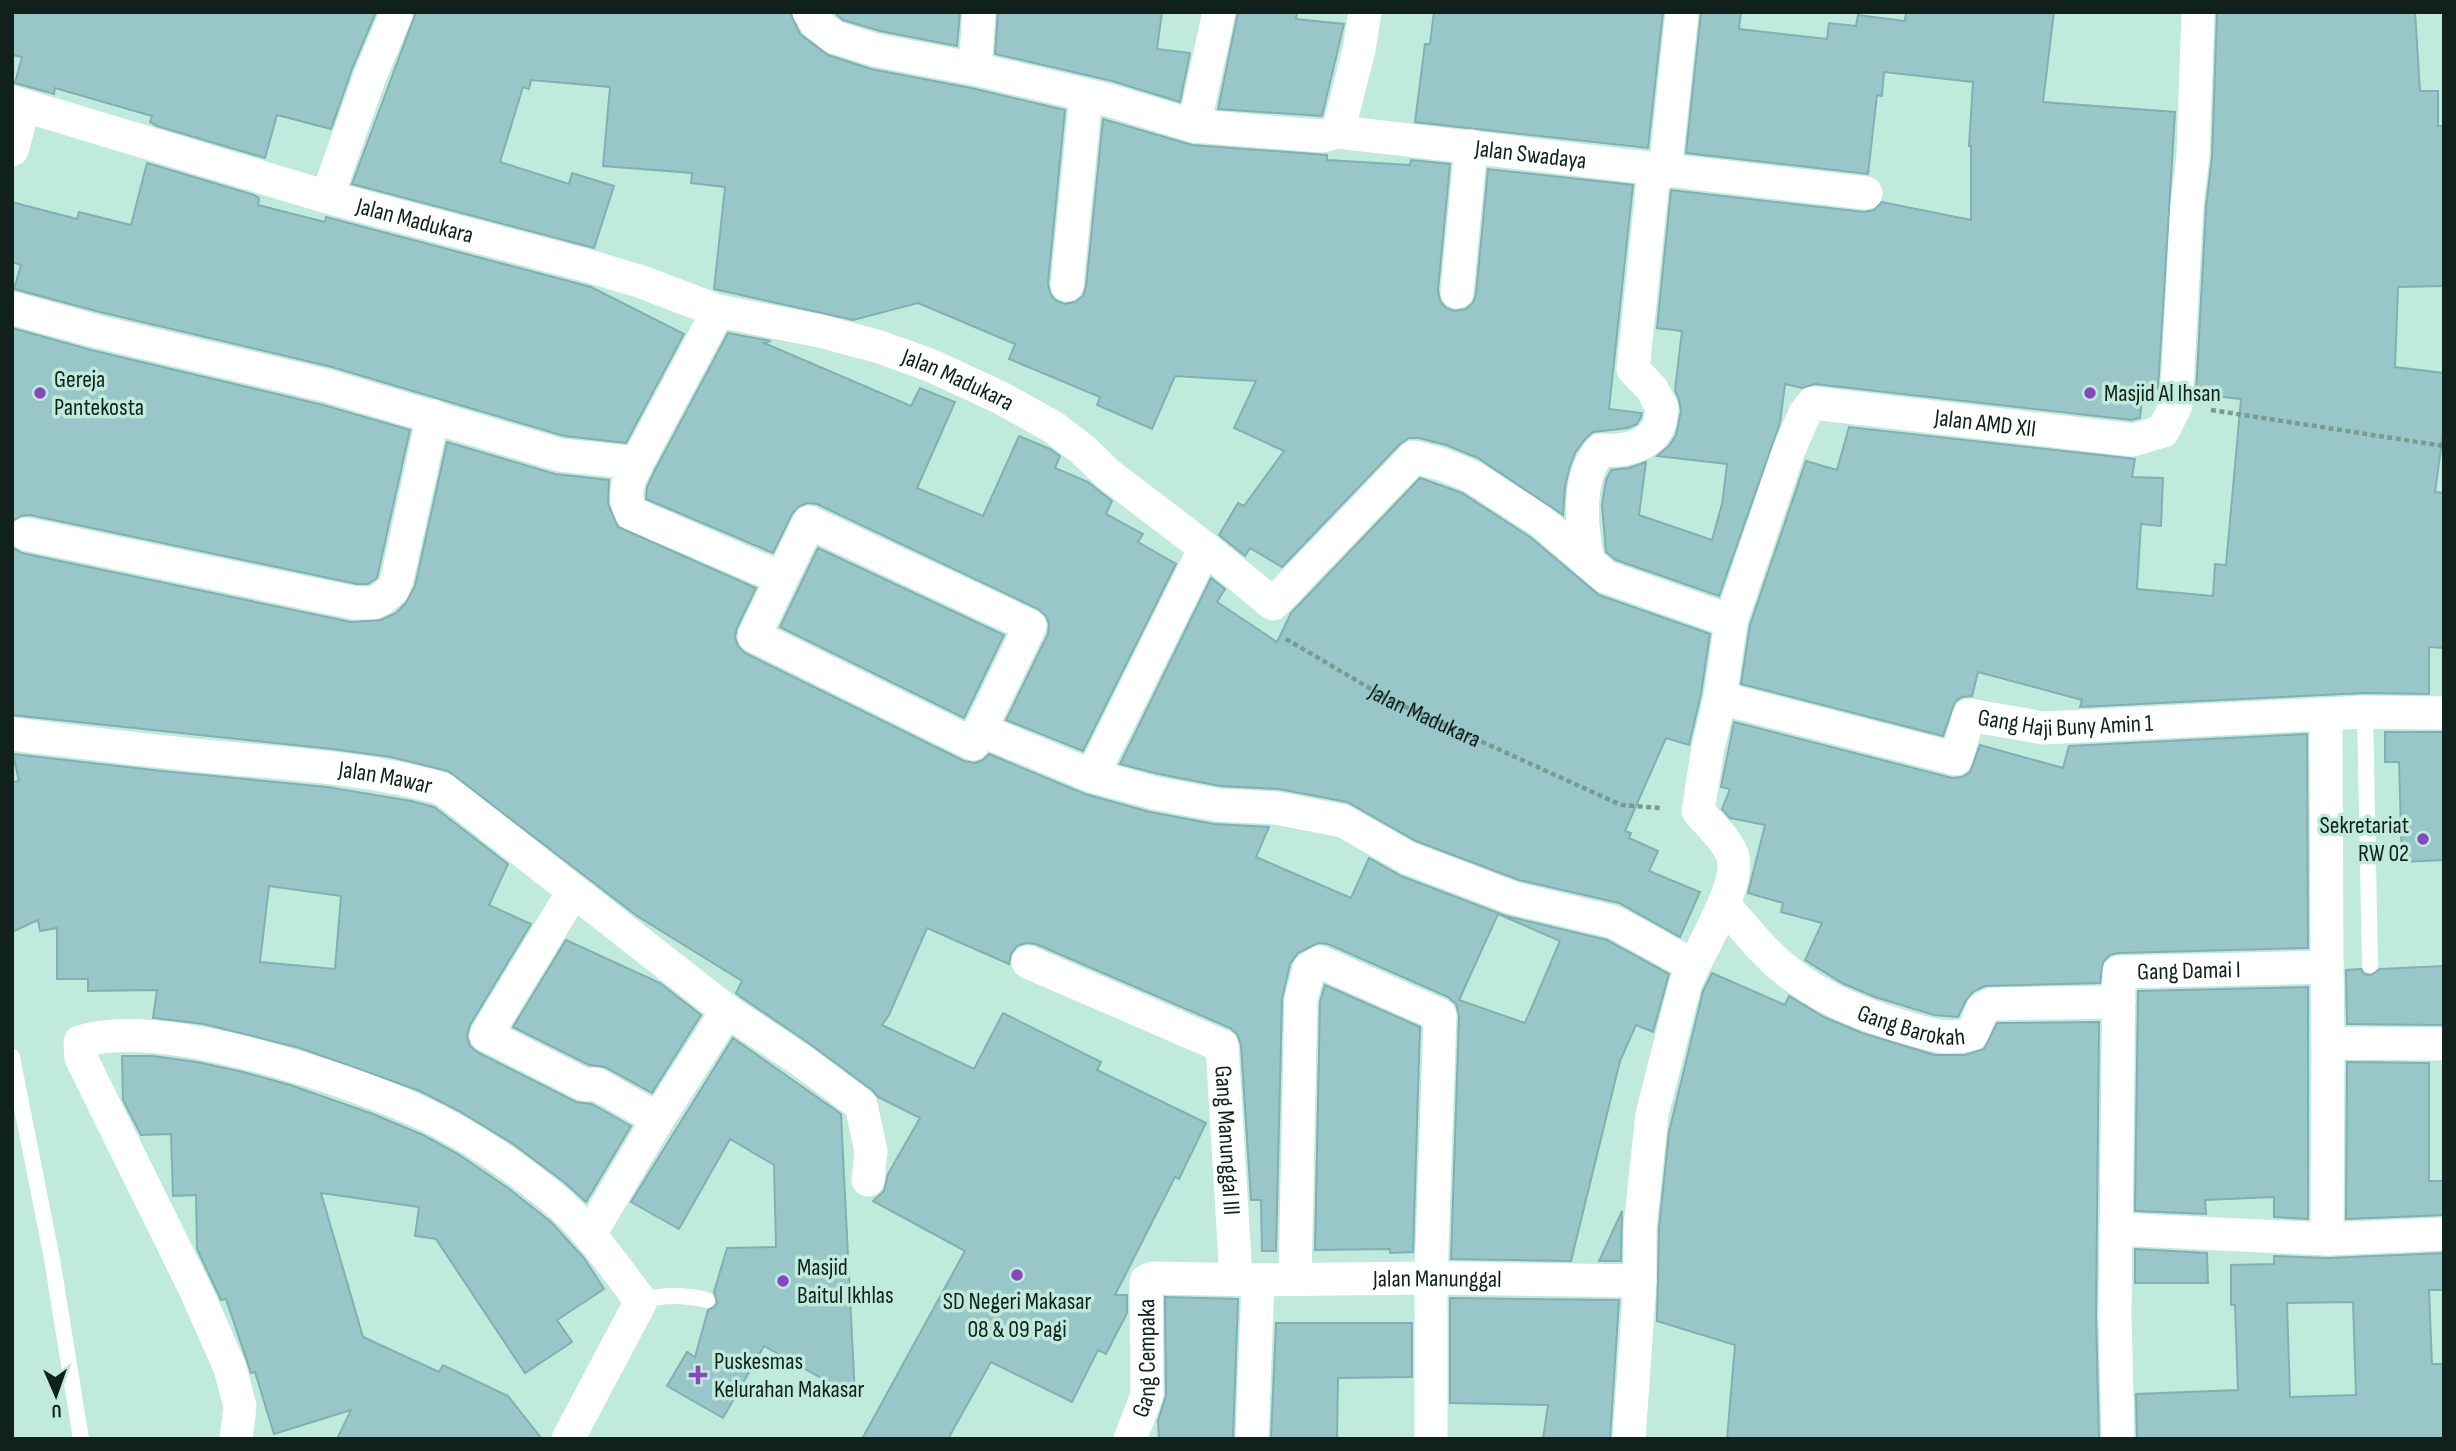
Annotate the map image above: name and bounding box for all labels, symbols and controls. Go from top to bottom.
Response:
street label: Jalan Swadaya [1473,133,1588,175]
street label: Jalan Madukara [352,191,477,249]
street label: Jalan Madukara [897,341,1019,417]
place label: Gereja Pantekosta [54,365,144,422]
place label: Masjid Al Ihsan [2104,379,2221,408]
marker: Gereja Pantekosta [32,385,48,401]
marker: Masjid Al Ihsan [2082,385,2098,401]
street label: Jalan AMD XII [1932,403,2038,443]
street label: Jalan Madukara [1363,676,1486,754]
street label: Gang Haji Buny Amin 1 [1976,702,2154,743]
street label: Jalan Mawar [336,754,436,800]
place label: Sekretariat RW 02 [2319,811,2409,868]
marker: Sekretariat RW 02 [2415,831,2431,847]
street label: Gang Damai I [2137,955,2241,986]
street label: Gang Barokah [1853,998,1966,1051]
street label: Gang Manunggal III [1209,1065,1247,1216]
place label: Masjid Baitul Ikhlas [797,1253,894,1310]
street label: Jalan Manunggal [1372,1263,1502,1294]
marker: SD Negeri Makasar 08 & 09 Pagi [1009,1267,1025,1283]
marker: Masjid Baitul Ikhlas [775,1273,791,1289]
place label: SD Negeri Makasar 08 & 09 Pagi [943,1287,1091,1344]
street label: Gang Cempaka [1125,1299,1162,1421]
place label: Puskesmas Kelurahan Makasar [714,1347,865,1404]
north arrow [21,1360,91,1430]
marker: Puskesmas Kelurahan Makasar [688,1365,708,1385]
text: U [51,1399,62,1422]

